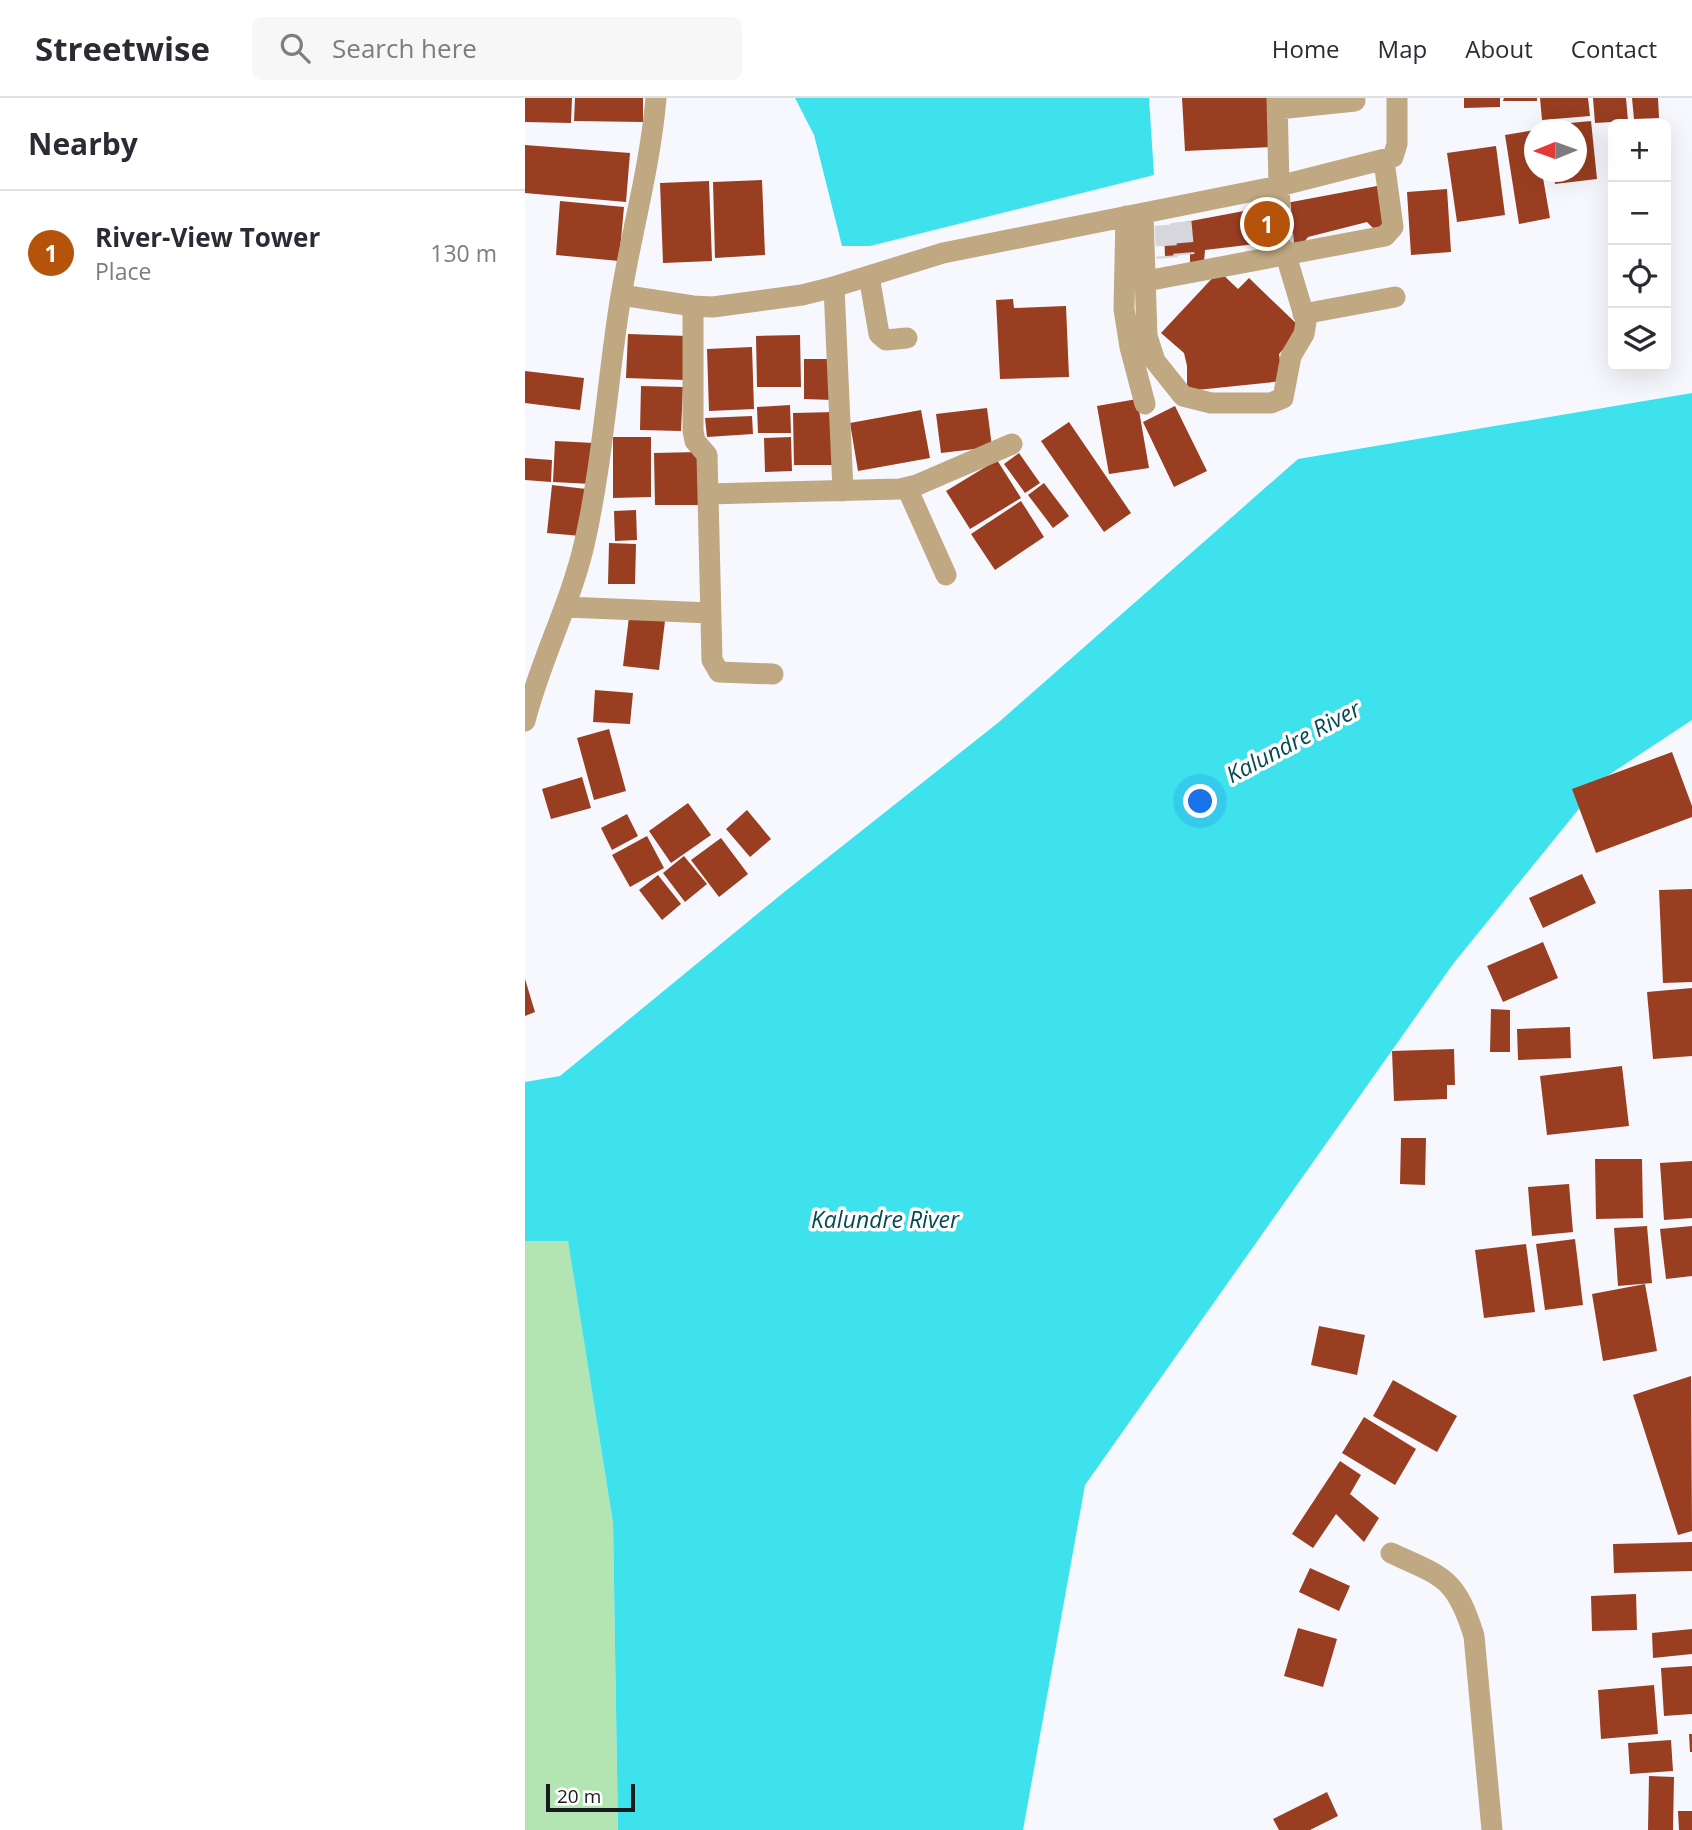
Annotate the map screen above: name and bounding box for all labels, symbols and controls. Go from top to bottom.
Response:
search box [252,17,742,80]
text: Streetwise [35,26,210,71]
icon: search [276,29,314,67]
text: Search here [332,30,477,66]
text: Home [1272,32,1340,65]
text: Map [1378,32,1427,65]
text: About [1465,32,1533,65]
text: Contact [1571,32,1657,65]
north arrow [1524,119,1587,182]
map controls [1608,119,1671,371]
button: + [1608,119,1671,182]
text: Nearby [28,123,138,164]
button: − [1608,182,1671,245]
pin: 1 [1244,198,1290,250]
text: River-View Tower [95,219,320,255]
text: 1 [44,237,58,269]
text: 130 m [430,237,497,269]
button: locate [1608,245,1671,308]
text: Place [95,255,151,287]
button: layers [1608,308,1671,371]
water label: Kalundre River [1220,692,1367,790]
your location [1183,784,1217,818]
water label: Kalundre River [811,1203,960,1235]
scale bar [546,1781,635,1813]
text: 20 m [557,1783,601,1809]

